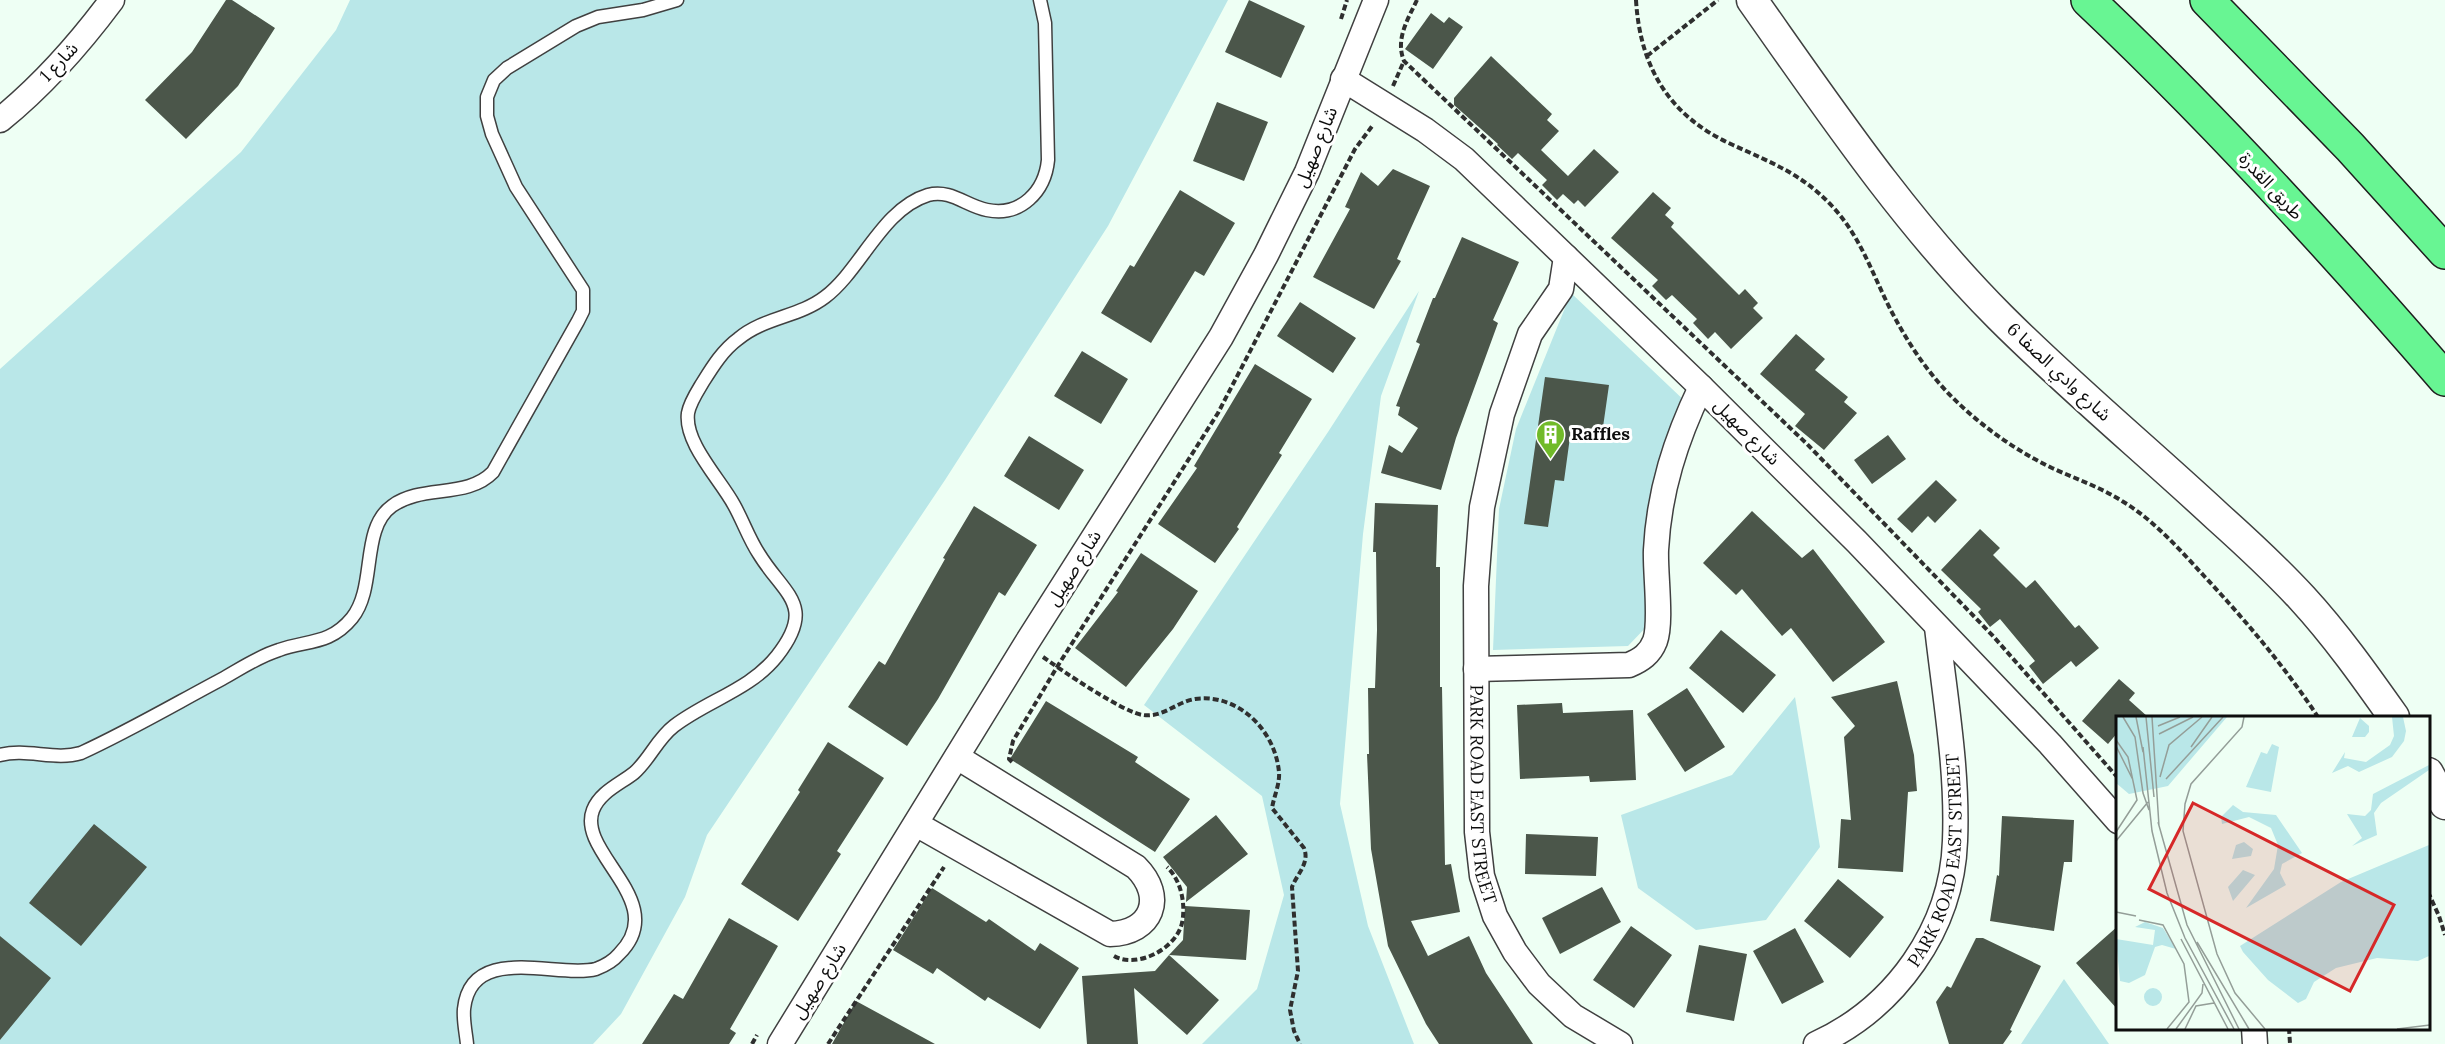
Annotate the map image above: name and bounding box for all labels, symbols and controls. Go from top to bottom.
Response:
street label: شارع 1 [34,37,85,89]
street label: شارع صهيل [1289,103,1345,192]
street label: طريق القدرة [2234,147,2308,224]
street label: شارع وادي الصفا 6 [2000,317,2116,428]
street label: شارع صهيل [1707,393,1786,472]
building icon: Raffles [1534,418,1566,460]
place label: Raffles [1571,422,1630,445]
street label: شارع صهيل [1041,526,1108,611]
street label: PARK ROAD EAST STREET [1465,684,1502,907]
inset map [2116,716,2430,1029]
street label: PARK ROAD EAST STREET [1902,752,1966,971]
street label: شارع صهيل [786,939,853,1024]

